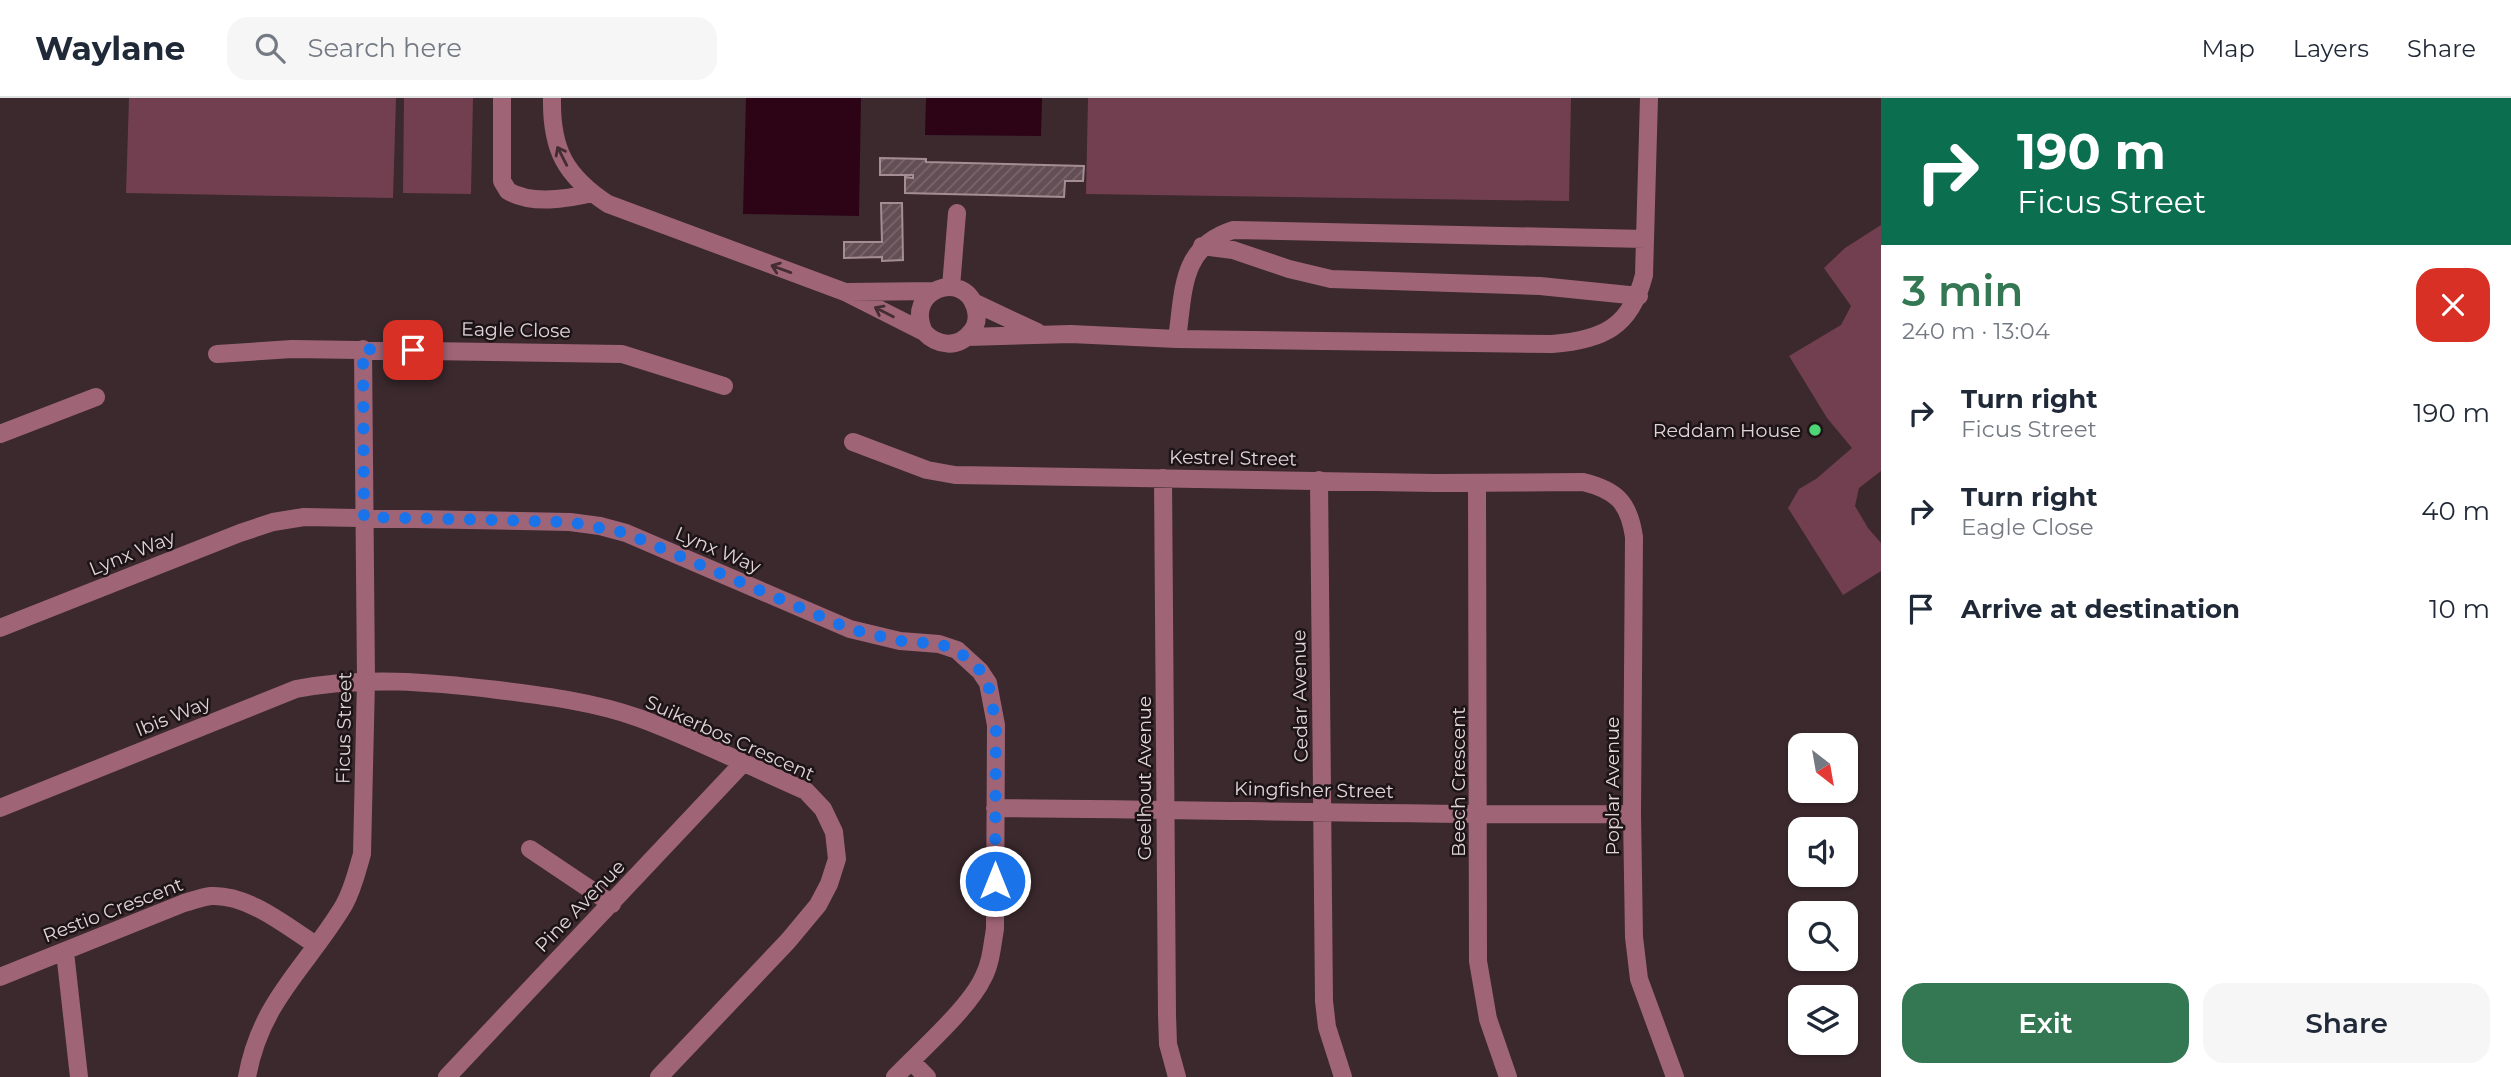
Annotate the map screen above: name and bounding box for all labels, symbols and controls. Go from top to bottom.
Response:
search box [227,17,717,80]
text: Waylane [35,28,185,68]
icon: search [251,29,289,67]
text: Search here [307,32,462,64]
text: Map [2201,34,2255,63]
text: Layers [2293,34,2369,63]
text: Share [2407,34,2476,63]
text: 190 m [2017,122,2166,181]
icon: right [1902,126,1993,217]
one-way arrow [554,147,568,167]
text: Ficus Street [2017,182,2206,221]
one-way arrow [770,262,792,274]
text: 3 min [1902,265,2023,317]
button: close [2416,268,2490,342]
one-way arrow [874,305,895,319]
text: 240 m · 13:04 [1902,317,2050,345]
street label: Eagle Close [461,318,571,342]
pin [383,320,443,380]
icon: arrive [394,331,432,369]
text: Turn right [1961,383,2097,415]
icon: right [1902,394,1940,432]
text: 190 m [2413,397,2490,429]
text: Ficus Street [1961,415,2097,443]
place label: Reddam House [1653,419,1801,442]
marker: Reddam House [1807,422,1823,438]
street label: Kestrel Street [1169,445,1297,471]
text: Turn right [1961,481,2097,513]
icon: right [1902,492,1940,530]
text: 40 m [2421,495,2490,527]
text: Eagle Close [1961,513,2094,541]
street label: Lynx Way [672,522,765,579]
street label: Lynx Way [86,525,179,581]
icon: arrive [1902,590,1940,628]
text: Arrive at destination [1961,593,2240,625]
text: 10 m [2429,593,2490,625]
street label: Cedar Avenue [1287,629,1313,763]
street label: Ficus Street [332,671,356,784]
street label: Ibis Way [132,690,215,741]
street label: Suikerbos Crescent [642,690,818,786]
street label: Geelhout Avenue [1133,696,1156,860]
street label: Beech Crescent [1447,707,1470,857]
street label: Poplar Avenue [1601,717,1624,855]
north arrow [1788,733,1858,803]
map controls [1788,733,1858,1055]
street label: Kingfisher Street [1234,777,1394,803]
button: sound [1788,817,1858,887]
position arrow [958,844,1032,918]
street label: Pine Avenue [530,855,630,957]
street label: Restio Crescent [40,873,187,947]
button: search [1788,901,1858,971]
button: Exit [1902,983,2189,1063]
button: Share [2203,983,2490,1063]
button: layers [1788,985,1858,1055]

